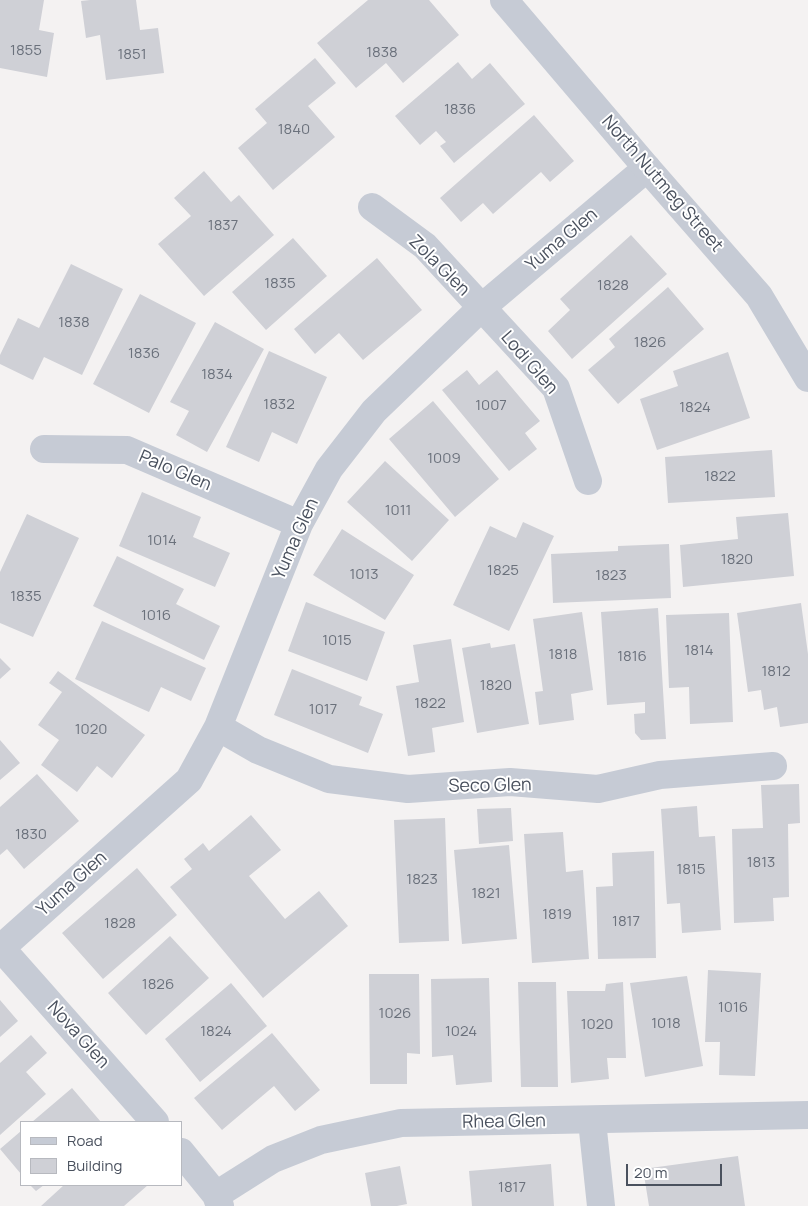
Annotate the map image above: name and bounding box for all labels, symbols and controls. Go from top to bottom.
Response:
house number: 1855 [10,42,42,60]
house number: 1838 [366,44,398,62]
house number: 1851 [117,46,147,64]
house number: 1836 [444,101,476,119]
street label: North Nutmeg Street [597,111,727,257]
house number: 1840 [278,121,310,139]
street label: Yuma Glen [522,204,602,276]
house number: 1837 [208,217,238,235]
street label: Zola Glen [404,231,474,301]
house number: 1835 [264,275,296,293]
house number: 1828 [597,277,629,295]
house number: 1838 [58,314,90,332]
street label: Lodi Glen [496,327,562,399]
house number: 1826 [634,334,666,352]
house number: 1836 [128,345,160,363]
house number: 1834 [201,366,233,384]
house number: 1832 [263,396,295,414]
house number: 1007 [475,397,507,415]
house number: 1824 [679,399,711,417]
street label: Palo Glen [135,446,215,496]
house number: 1009 [427,450,461,468]
house number: 1822 [704,468,736,486]
street label: Yuma Glen [269,495,323,583]
house number: 1011 [385,502,411,520]
house number: 1014 [147,532,177,550]
house number: 1820 [721,551,753,569]
house number: 1825 [487,562,519,580]
house number: 1013 [349,566,379,584]
house number: 1823 [595,567,627,585]
house number: 1835 [10,588,42,606]
house number: 1016 [141,607,171,625]
house number: 1015 [322,632,352,650]
house number: 1814 [684,642,714,660]
house number: 1818 [548,646,578,664]
house number: 1816 [617,648,647,666]
house number: 1812 [762,663,790,681]
house number: 1820 [480,677,512,695]
house number: 1822 [414,695,446,713]
house number: 1017 [309,701,337,719]
house number: 1020 [75,721,107,739]
street label: Seco Glen [448,774,532,798]
house number: 1830 [15,826,47,844]
street label: Yuma Glen [33,847,111,921]
house number: 1813 [747,854,775,872]
house number: 1815 [676,861,706,879]
house number: 1823 [406,871,438,889]
house number: 1821 [472,885,500,903]
house number: 1819 [542,906,572,924]
house number: 1817 [612,913,640,931]
house number: 1828 [104,915,136,933]
house number: 1826 [142,976,174,994]
street label: Nova Glen [42,997,114,1073]
house number: 1016 [718,999,748,1017]
house number: 1026 [379,1005,411,1023]
house number: 1018 [651,1015,681,1033]
house number: 1020 [581,1016,613,1034]
house number: 1824 [200,1023,232,1041]
house number: 1024 [445,1023,477,1041]
street label: Rhea Glen [462,1110,546,1134]
legend [20,1121,182,1186]
text: Road [67,1130,103,1151]
scale bar [628,1154,724,1186]
text: Building [67,1155,122,1176]
text: 20 m [634,1162,667,1183]
house number: 1817 [498,1179,526,1197]

